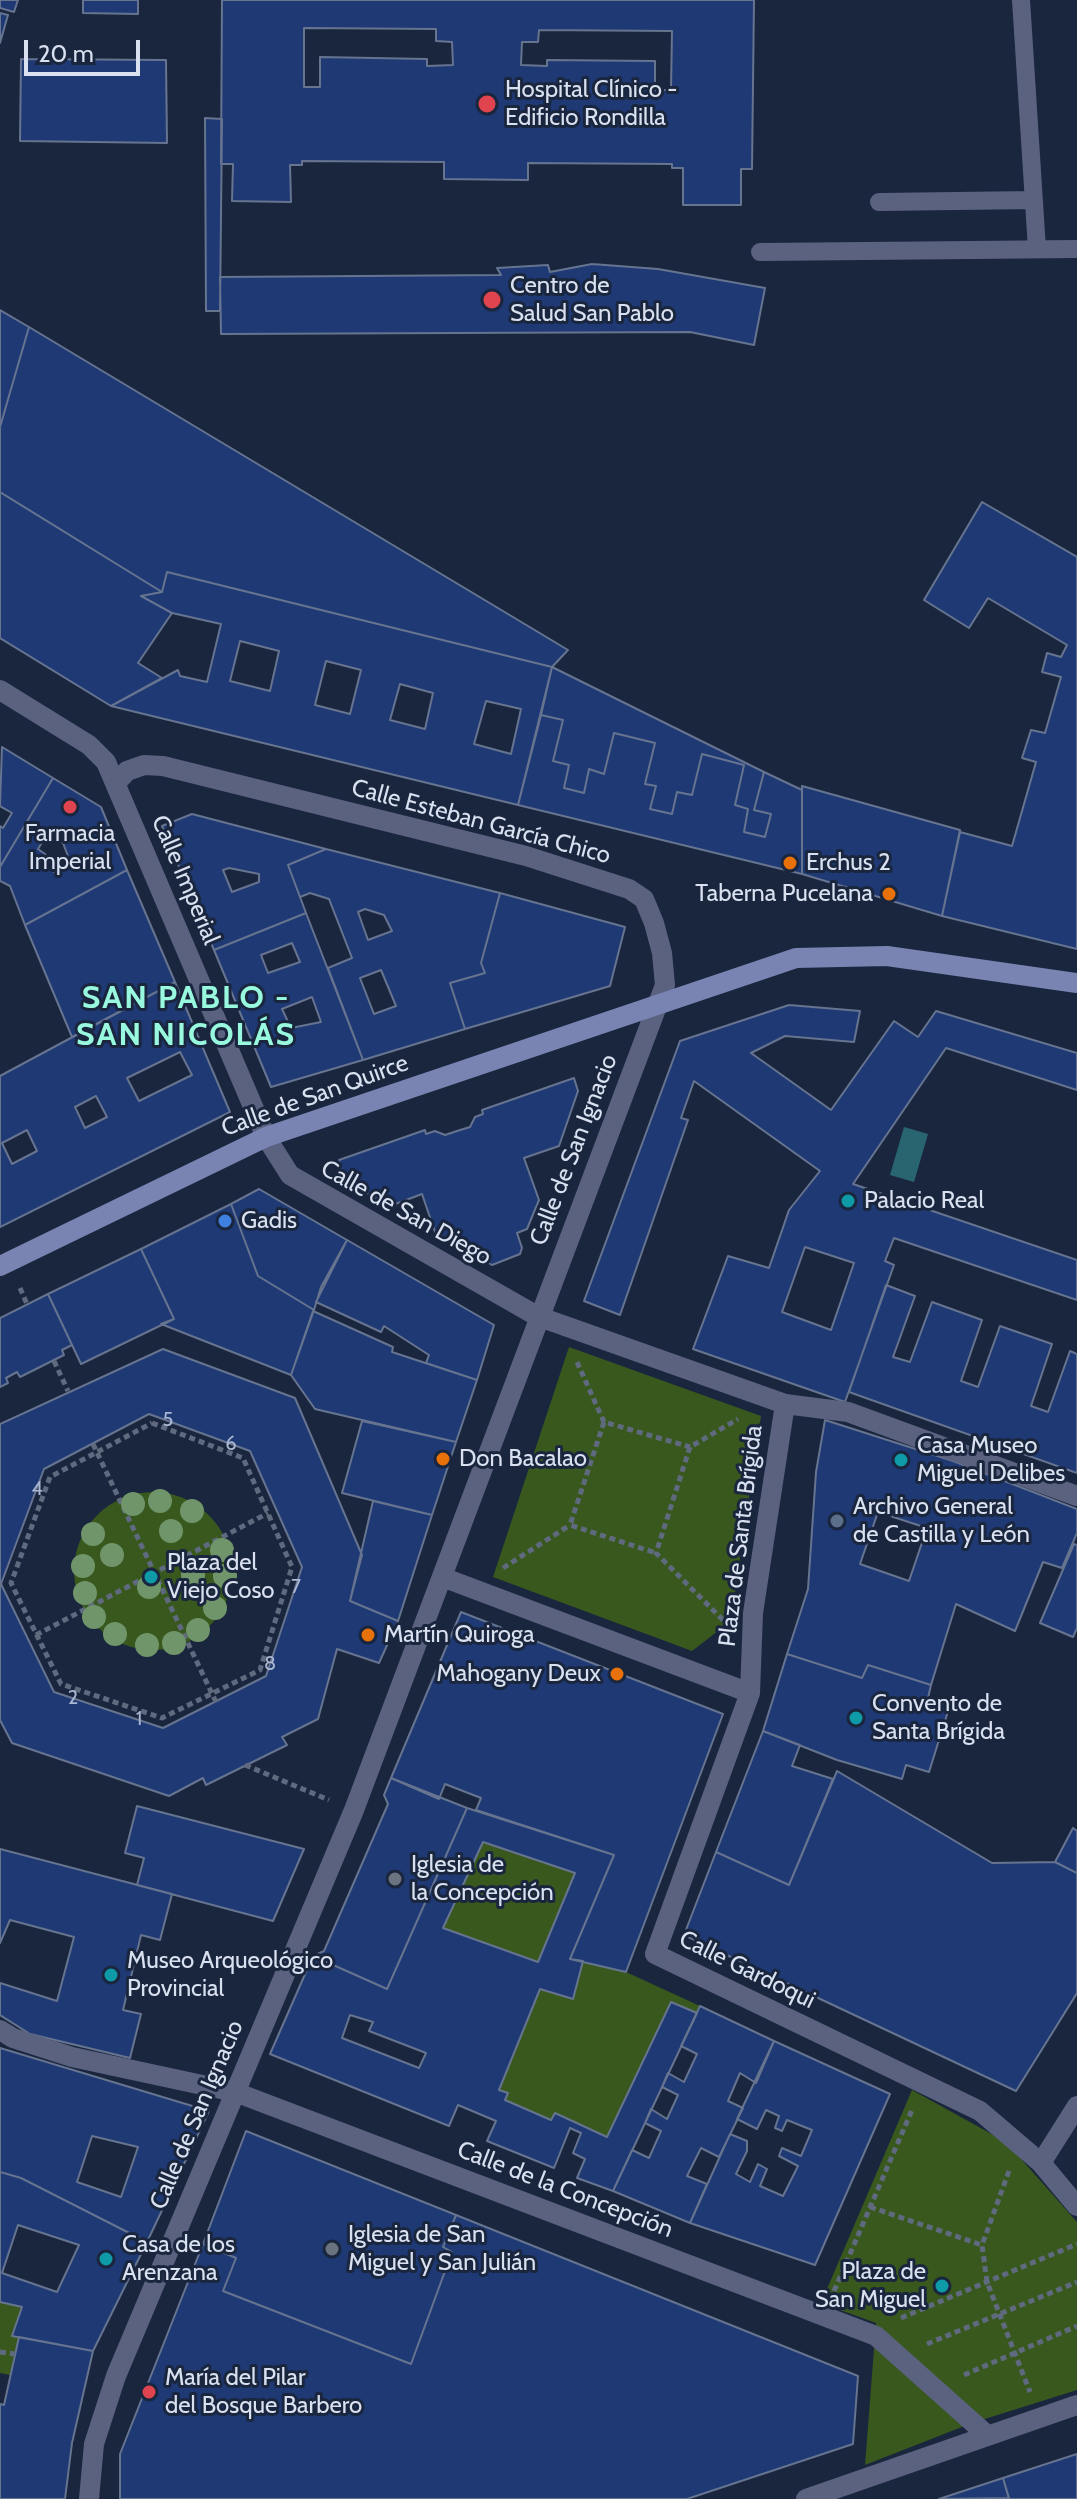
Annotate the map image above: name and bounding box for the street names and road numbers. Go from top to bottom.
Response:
street label: Calle Esteban García Chico [348,774,614,870]
street label: Calle Imperial [145,811,225,949]
street label: Calle de San Quirce [218,1049,412,1143]
street label: Calle de San Ignacio [524,1050,624,1250]
street label: Calle de San Diego [316,1154,496,1272]
street label: Plaza de Santa Brígida [713,1424,769,1648]
street label: Calle Gardoqui [674,1925,820,2015]
street label: Calle de San Ignacio [144,2016,250,2214]
street label: Calle de la Concepción [453,2136,677,2244]

